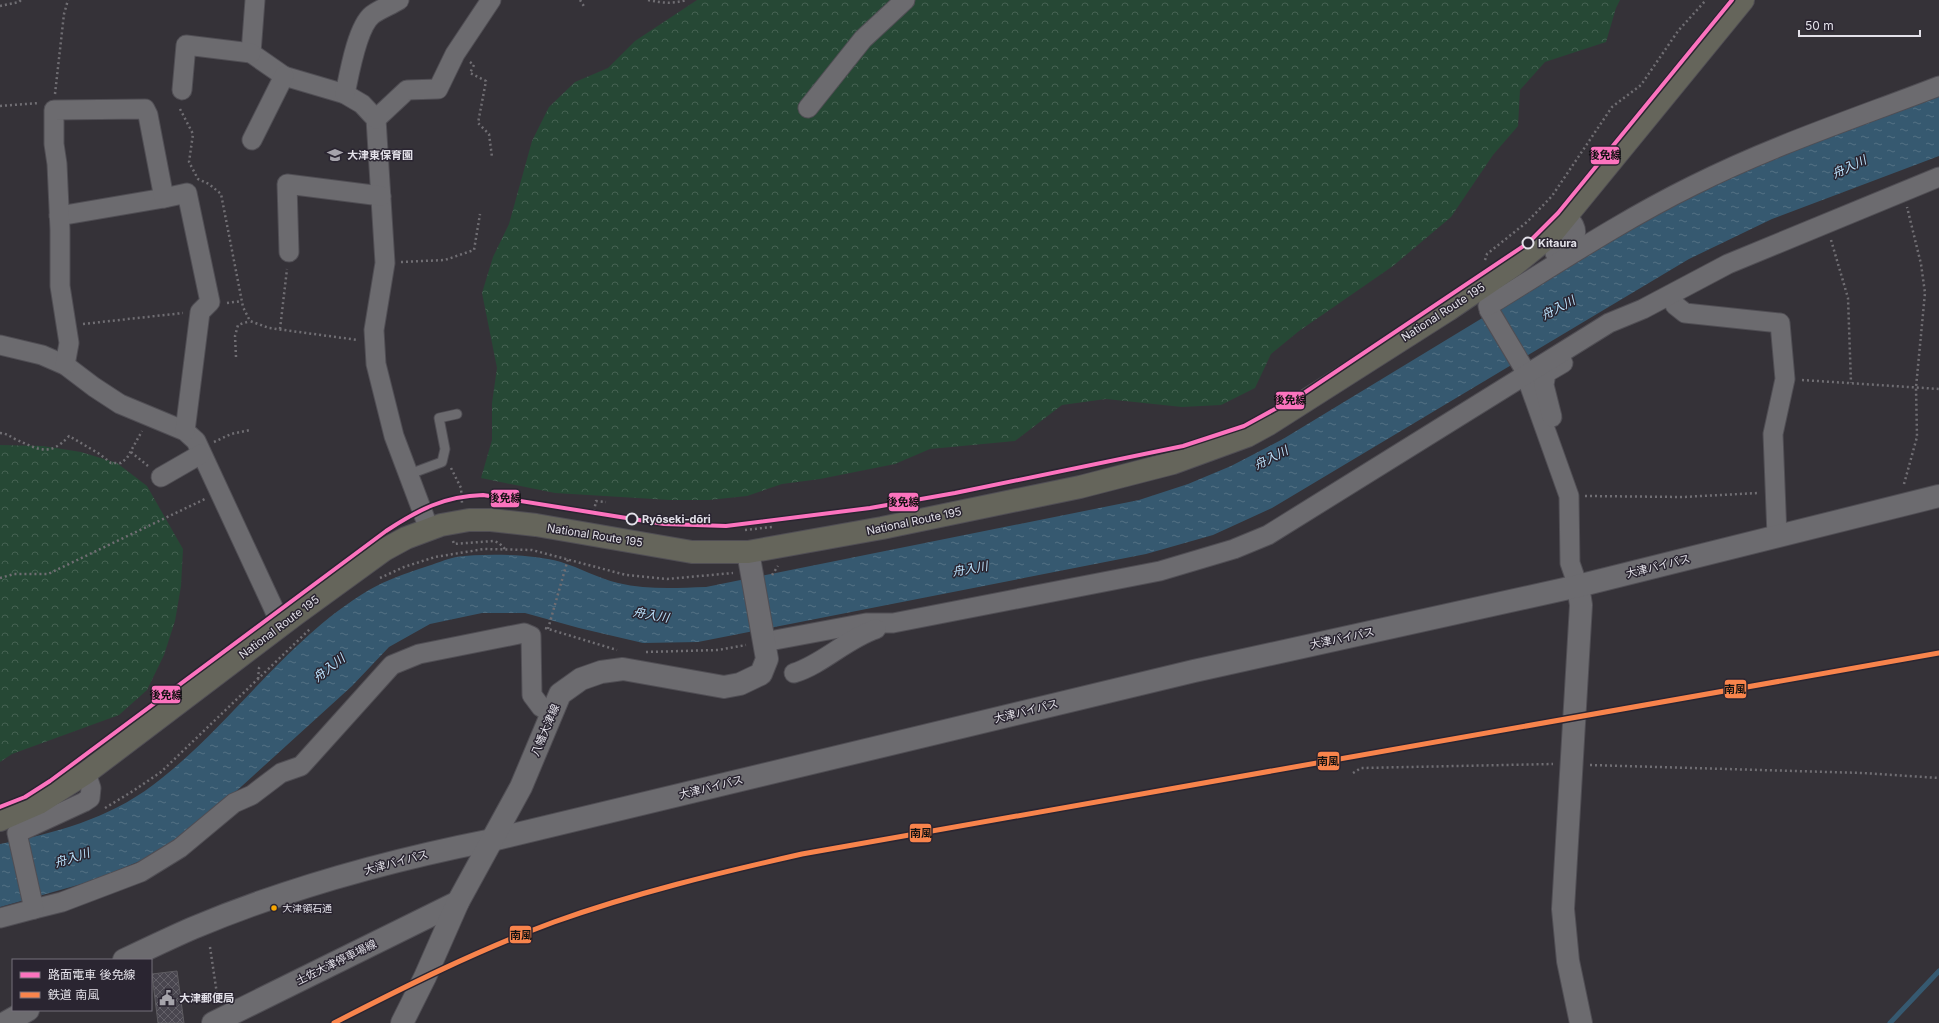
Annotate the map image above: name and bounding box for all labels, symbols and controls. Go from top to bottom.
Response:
scale bar [1799,12,1920,38]
text: 50 m [1805,18,1834,33]
school or university icon: 大津東保育園 [326,146,344,164]
line badge: 後免線 [1590,146,1620,165]
place label: 大津東保育園 [347,148,413,162]
text: 後免線 [1589,148,1622,162]
water label: 舟入川 [1829,151,1870,181]
marker: Kitaura [1521,236,1535,250]
place label: Kitaura [1538,236,1577,250]
street label: National Route 195 [1399,280,1488,344]
water label: 舟入川 [1538,292,1579,323]
line badge: 後免線 [1275,391,1305,410]
text: 後免線 [1274,393,1307,407]
water label: 舟入川 [1251,442,1292,472]
line badge: 後免線 [490,489,520,508]
text: 後免線 [489,491,522,505]
line badge: 後免線 [888,492,919,512]
text: 後免線 [887,495,920,509]
street label: National Route 195 [865,504,963,538]
marker: Ryōseki-dōri [625,512,639,526]
place label: Ryōseki-dōri [642,512,711,526]
street label: National Route 195 [546,521,644,550]
street label: 大津バイパス [1624,551,1692,581]
water label: 舟入川 [951,558,991,579]
street label: National Route 195 [236,592,322,662]
water label: 舟入川 [632,604,672,625]
street label: 大津バイパス [1308,624,1376,652]
water label: 舟入川 [310,649,349,685]
line badge: 南風 [1724,679,1747,699]
text: 南風 [1724,682,1746,696]
line badge: 後免線 [151,685,181,704]
text: 後免線 [150,688,183,702]
street label: 大津バイパス [992,696,1060,726]
street label: 八幡大津線 [528,702,562,758]
line badge: 南風 [1317,751,1340,771]
text: 南風 [1317,754,1339,768]
street label: 大津バイパス [677,772,745,802]
line badge: 南風 [909,823,932,843]
text: 南風 [910,826,932,840]
water label: 舟入川 [52,844,93,870]
street label: 大津バイパス [362,847,430,877]
place label: 大津領石通 [282,902,332,914]
marker: 大津領石通 [269,903,279,913]
line badge: 南風 [509,925,532,944]
text: 南風 [510,928,532,942]
street label: 土佐大津停車場線 [293,936,379,988]
legend [12,959,152,1011]
text: 路面電車 後免線 [48,967,135,982]
text: 鉄道 南風 [48,987,99,1002]
public building icon: 大津郵便局 [158,989,176,1007]
place label: 大津郵便局 [179,991,234,1005]

